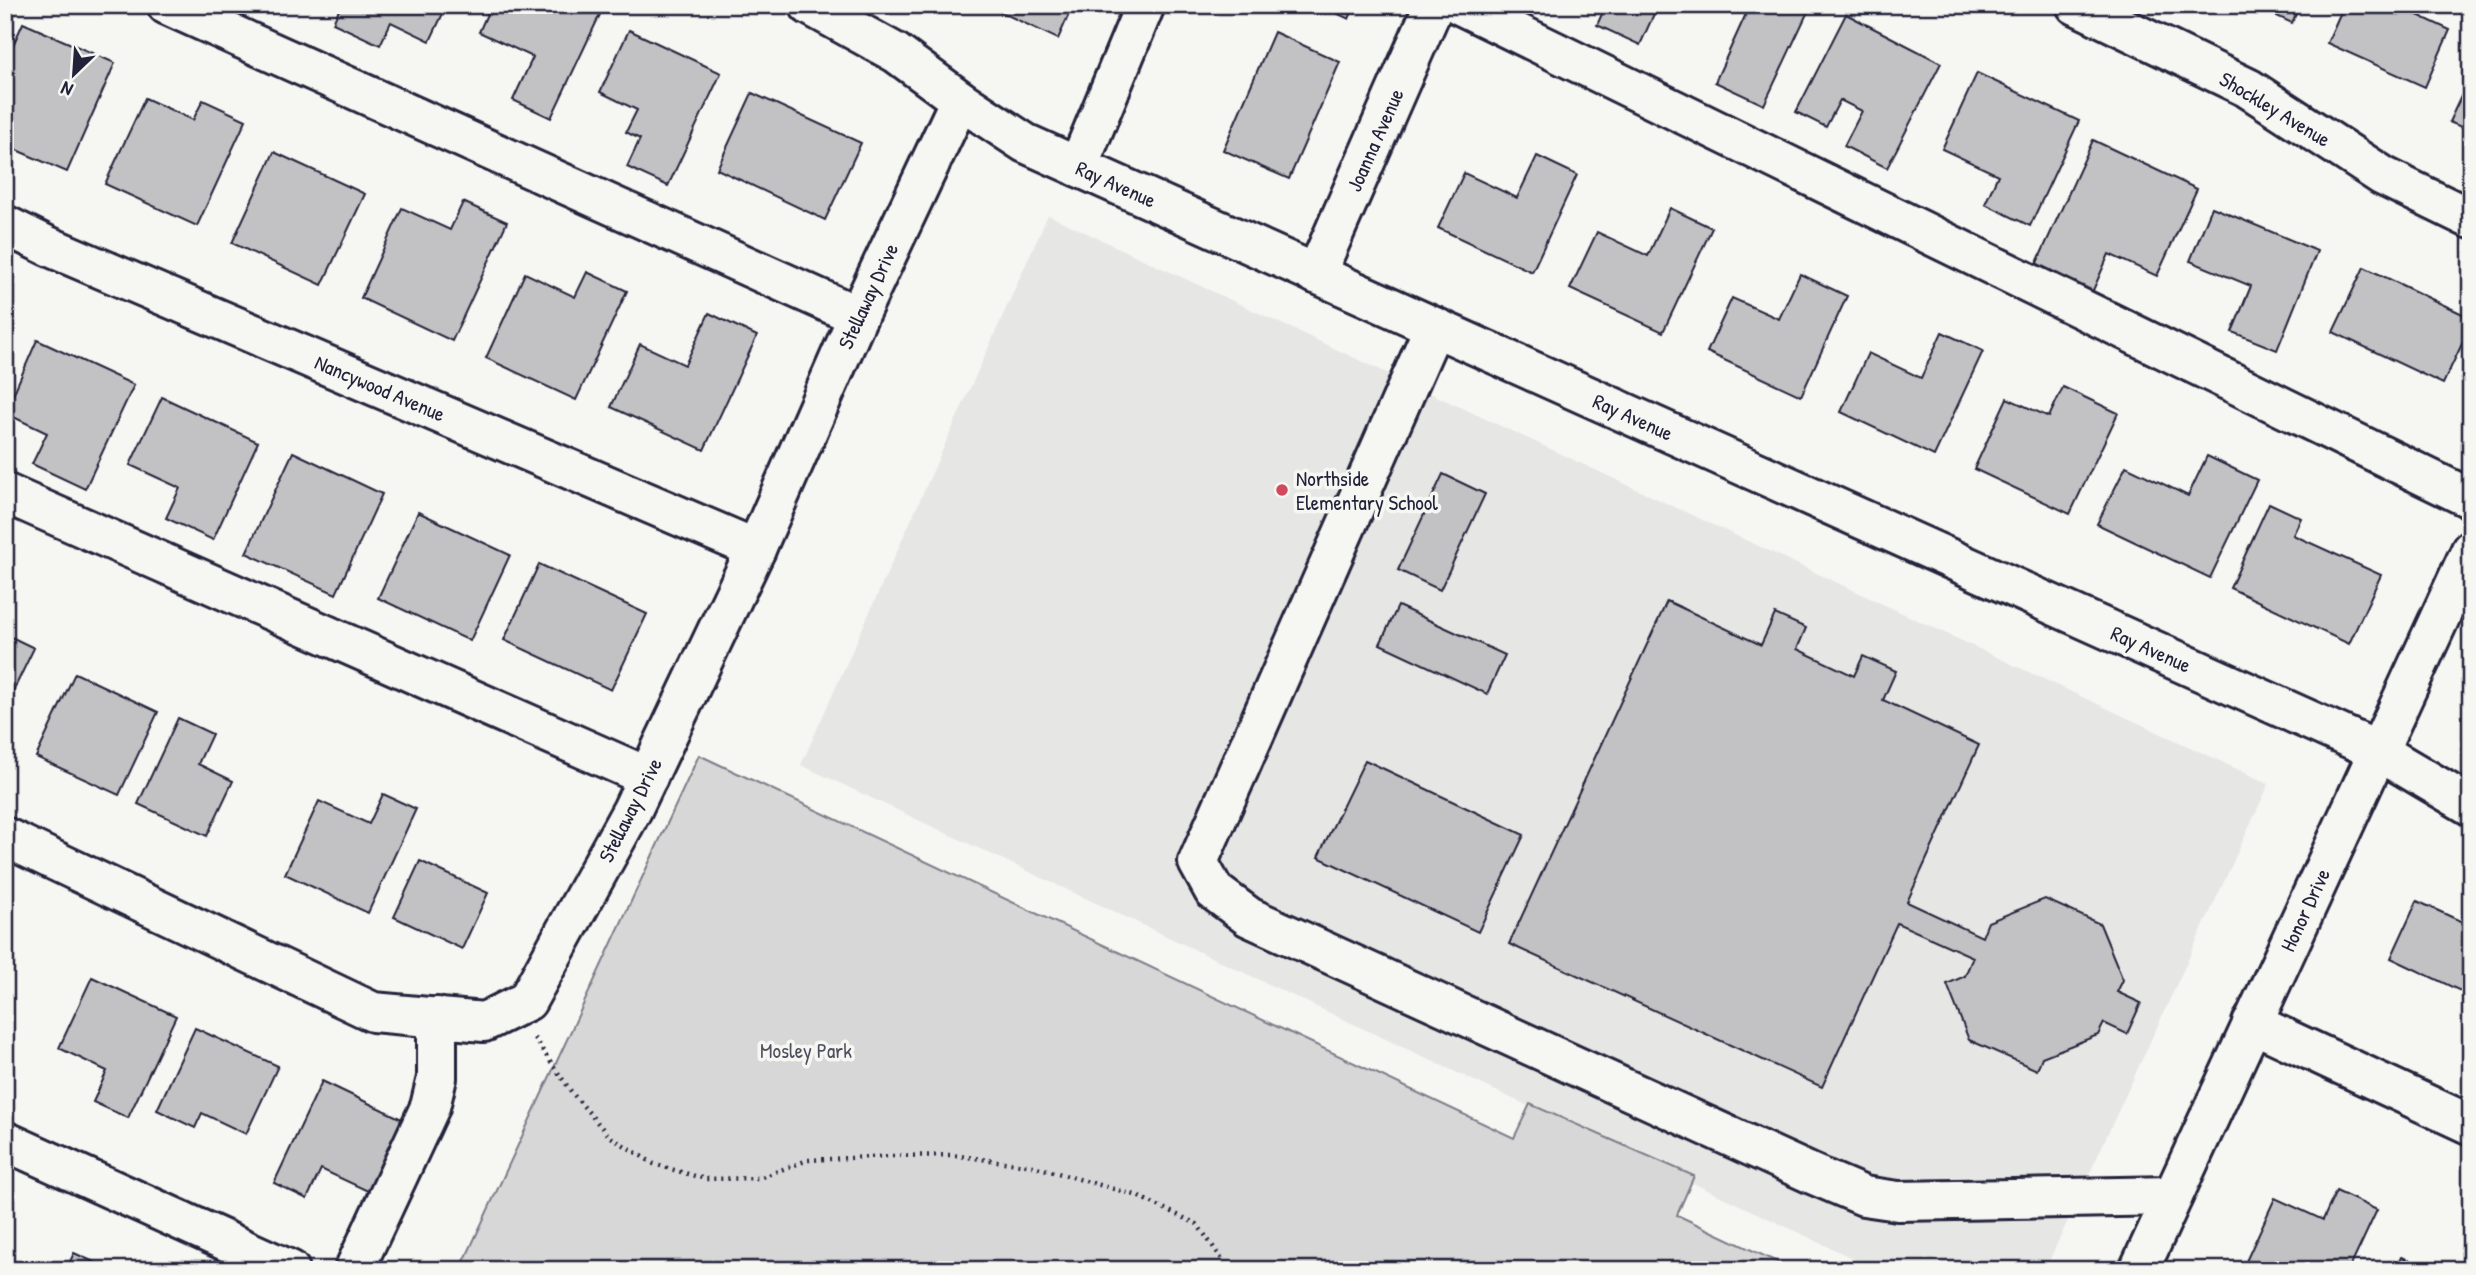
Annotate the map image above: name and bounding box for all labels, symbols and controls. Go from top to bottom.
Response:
north arrow [38,38,108,108]
street label: Shockley Avenue [2214,64,2336,154]
text: N [57,75,77,103]
street label: Joanna Avenue [1339,84,1411,196]
street label: Ray Avenue [1071,154,1161,214]
street label: Stellaway Drive [831,238,905,354]
street label: Nancywood Avenue [310,348,450,428]
street label: Ray Avenue [1588,387,1678,447]
place label: Northside Elementary School [1296,464,1438,517]
marker: Northside Elementary School [1274,482,1290,498]
street label: Ray Avenue [2106,619,2196,679]
street label: Stellaway Drive [591,753,669,867]
street label: Honor Drive [2273,864,2337,956]
park label: Mosley Park [760,1036,852,1065]

